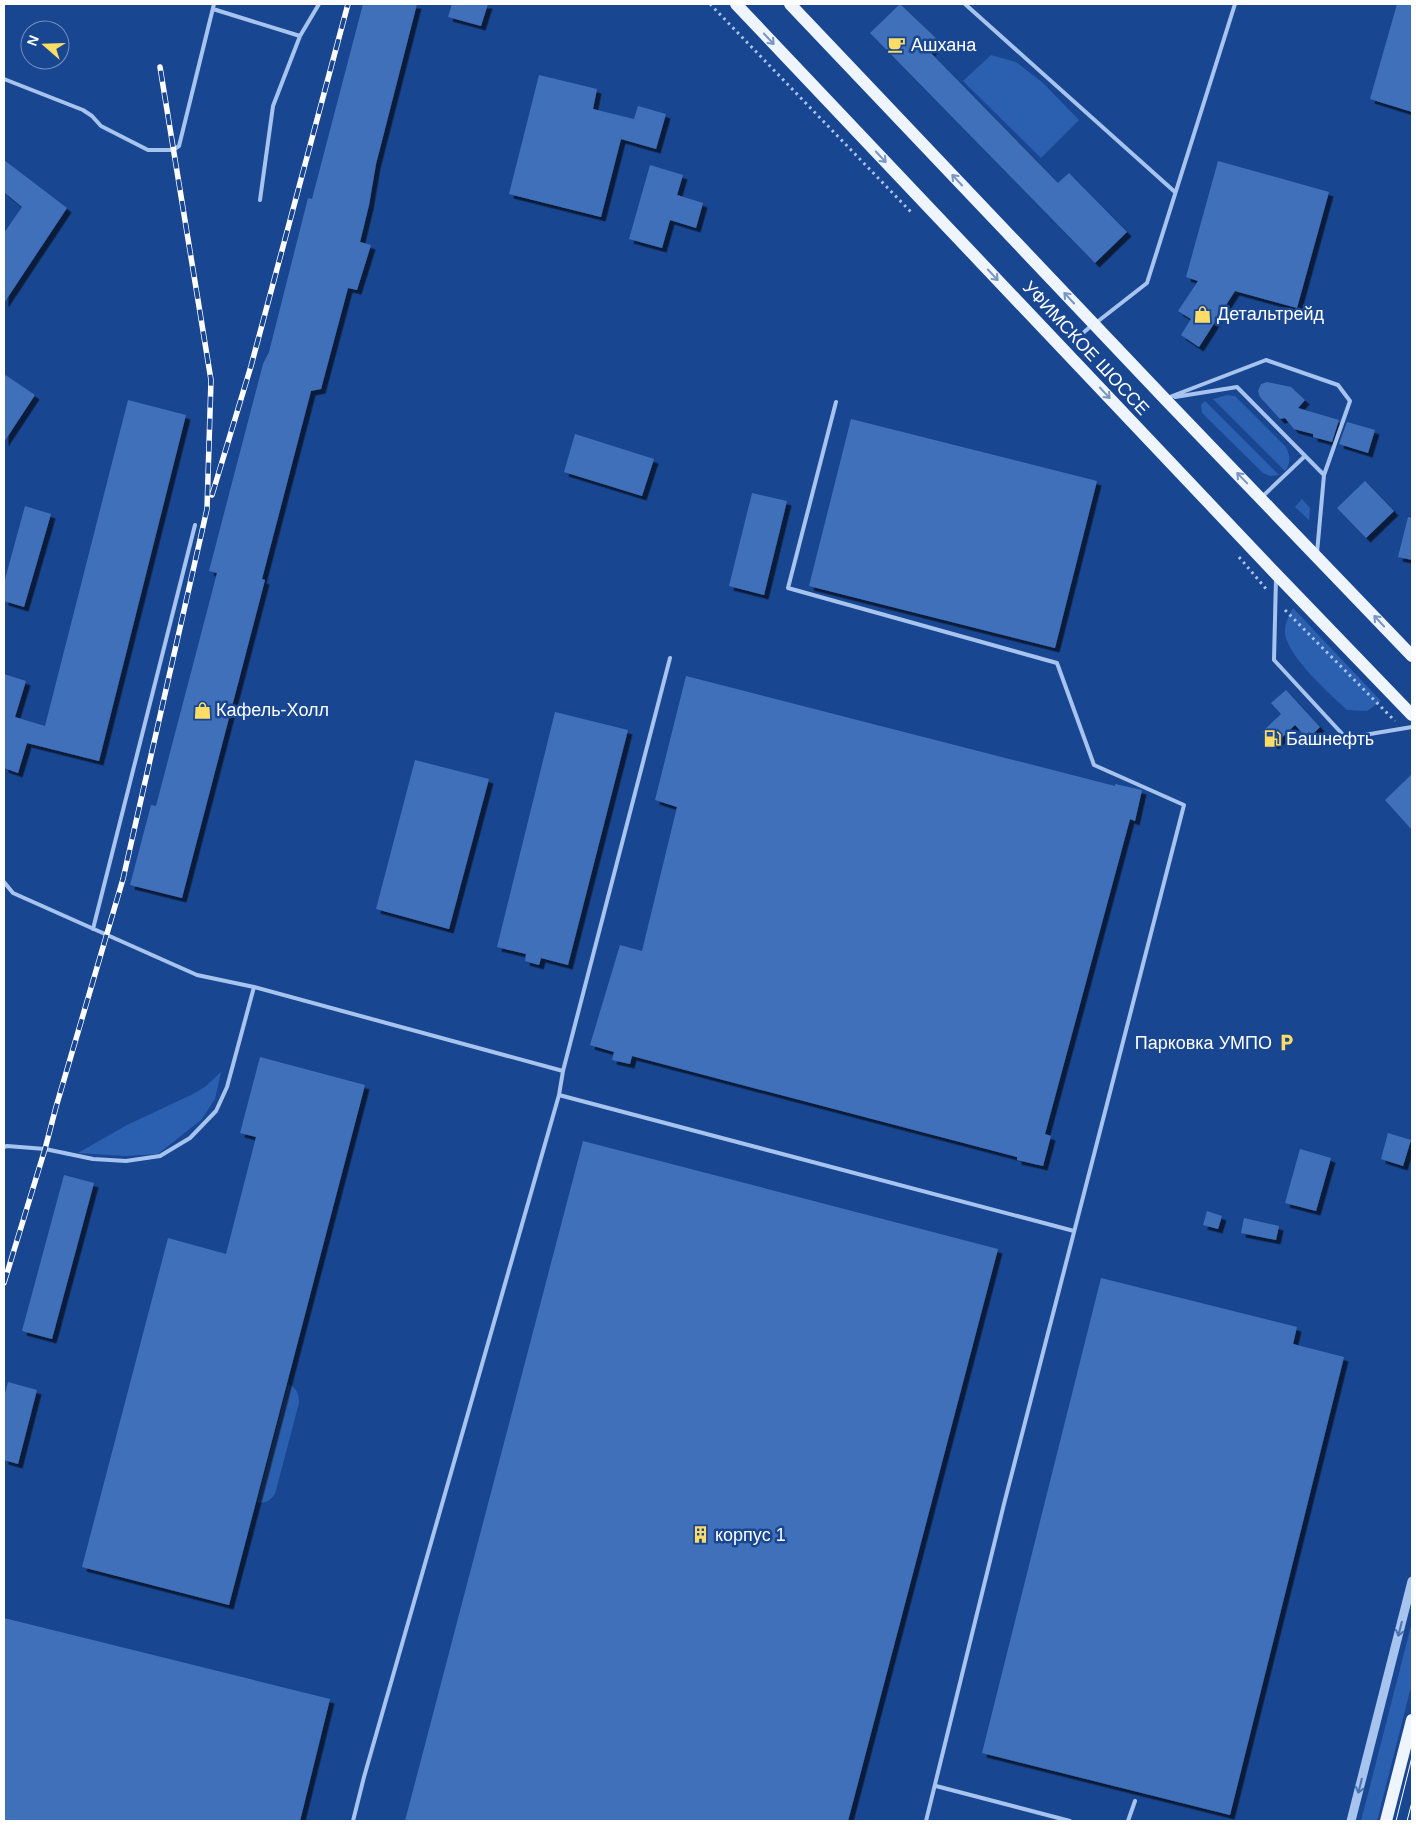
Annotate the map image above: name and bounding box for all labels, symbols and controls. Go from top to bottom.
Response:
north arrow [20,20,70,70]
text: N [24,33,42,48]
one-way arrow [763,33,775,45]
cafe icon: Ашхана [887,35,907,55]
place label: Ашхана [911,35,977,55]
one-way arrow [875,151,887,163]
one-way arrow [951,174,963,186]
one-way arrow [987,269,999,281]
street label: УФИМСКОЕ ШОССЕ [1019,277,1153,419]
one-way arrow [1063,292,1075,304]
shop icon: Детальтрейд [1193,304,1213,324]
place label: Детальтрейд [1217,304,1324,324]
one-way arrow [1099,387,1111,399]
one-way arrow [1236,472,1248,484]
one-way arrow [1373,615,1385,627]
shop icon: Кафель-Холл [192,700,212,720]
place label: Кафель-Холл [216,700,329,720]
fuel station icon: Башнефть [1262,729,1282,749]
place label: Башнефть [1286,729,1374,749]
place label: Парковка УМПО [1135,1033,1272,1053]
parking icon: Парковка УМПО [1276,1033,1296,1053]
building icon: корпус 1 [691,1525,711,1545]
place label: корпус 1 [715,1525,786,1545]
one-way arrow [1395,1620,1404,1636]
one-way arrow [1355,1778,1364,1794]

